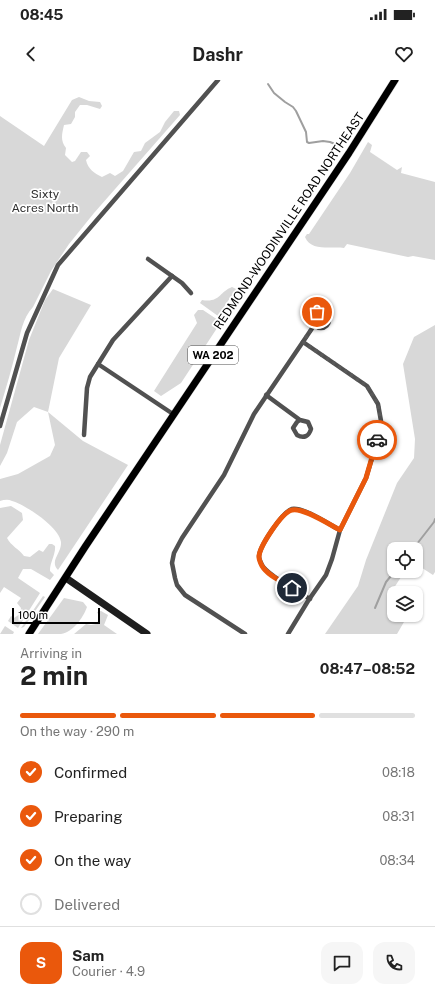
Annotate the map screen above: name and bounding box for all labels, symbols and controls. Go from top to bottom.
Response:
text: 08:45 [20,6,63,23]
icon: back [20,43,42,65]
icon: heart [393,43,415,65]
text: Dashr [192,44,243,65]
street label: REDMOND-WOODINVILLE ROAD NORTHEAST [211,110,367,332]
park label: Sixty Acres North [12,187,79,215]
pin [300,295,334,329]
icon: bag [306,301,328,323]
road number: WA 202 [188,346,238,364]
courier [357,420,397,460]
icon: car [366,429,388,451]
map controls [387,542,423,622]
button: locate [387,542,423,578]
pin [275,571,309,605]
icon: home [281,577,303,599]
button: layers [387,586,423,622]
scale bar [12,606,100,625]
text: 100 m [18,609,48,621]
text: Arriving in [20,646,82,661]
text: 2 min [20,660,88,691]
text: 08:47–08:52 [320,660,415,677]
text: On the way · 290 m [20,724,134,739]
icon: check [20,761,42,783]
text: Confirmed [54,764,127,781]
text: 08:18 [382,765,415,780]
icon: check [20,805,42,827]
text: Preparing [54,808,123,825]
text: 08:31 [382,809,415,824]
icon: check [20,849,42,871]
text: On the way [54,852,131,869]
text: 08:34 [379,853,415,868]
text: Delivered [54,896,120,913]
button: chat [321,942,363,984]
button: phone [373,942,415,984]
text: Sam [72,947,104,964]
text: S [36,954,46,971]
text: Courier · 4.9 [72,964,145,979]

